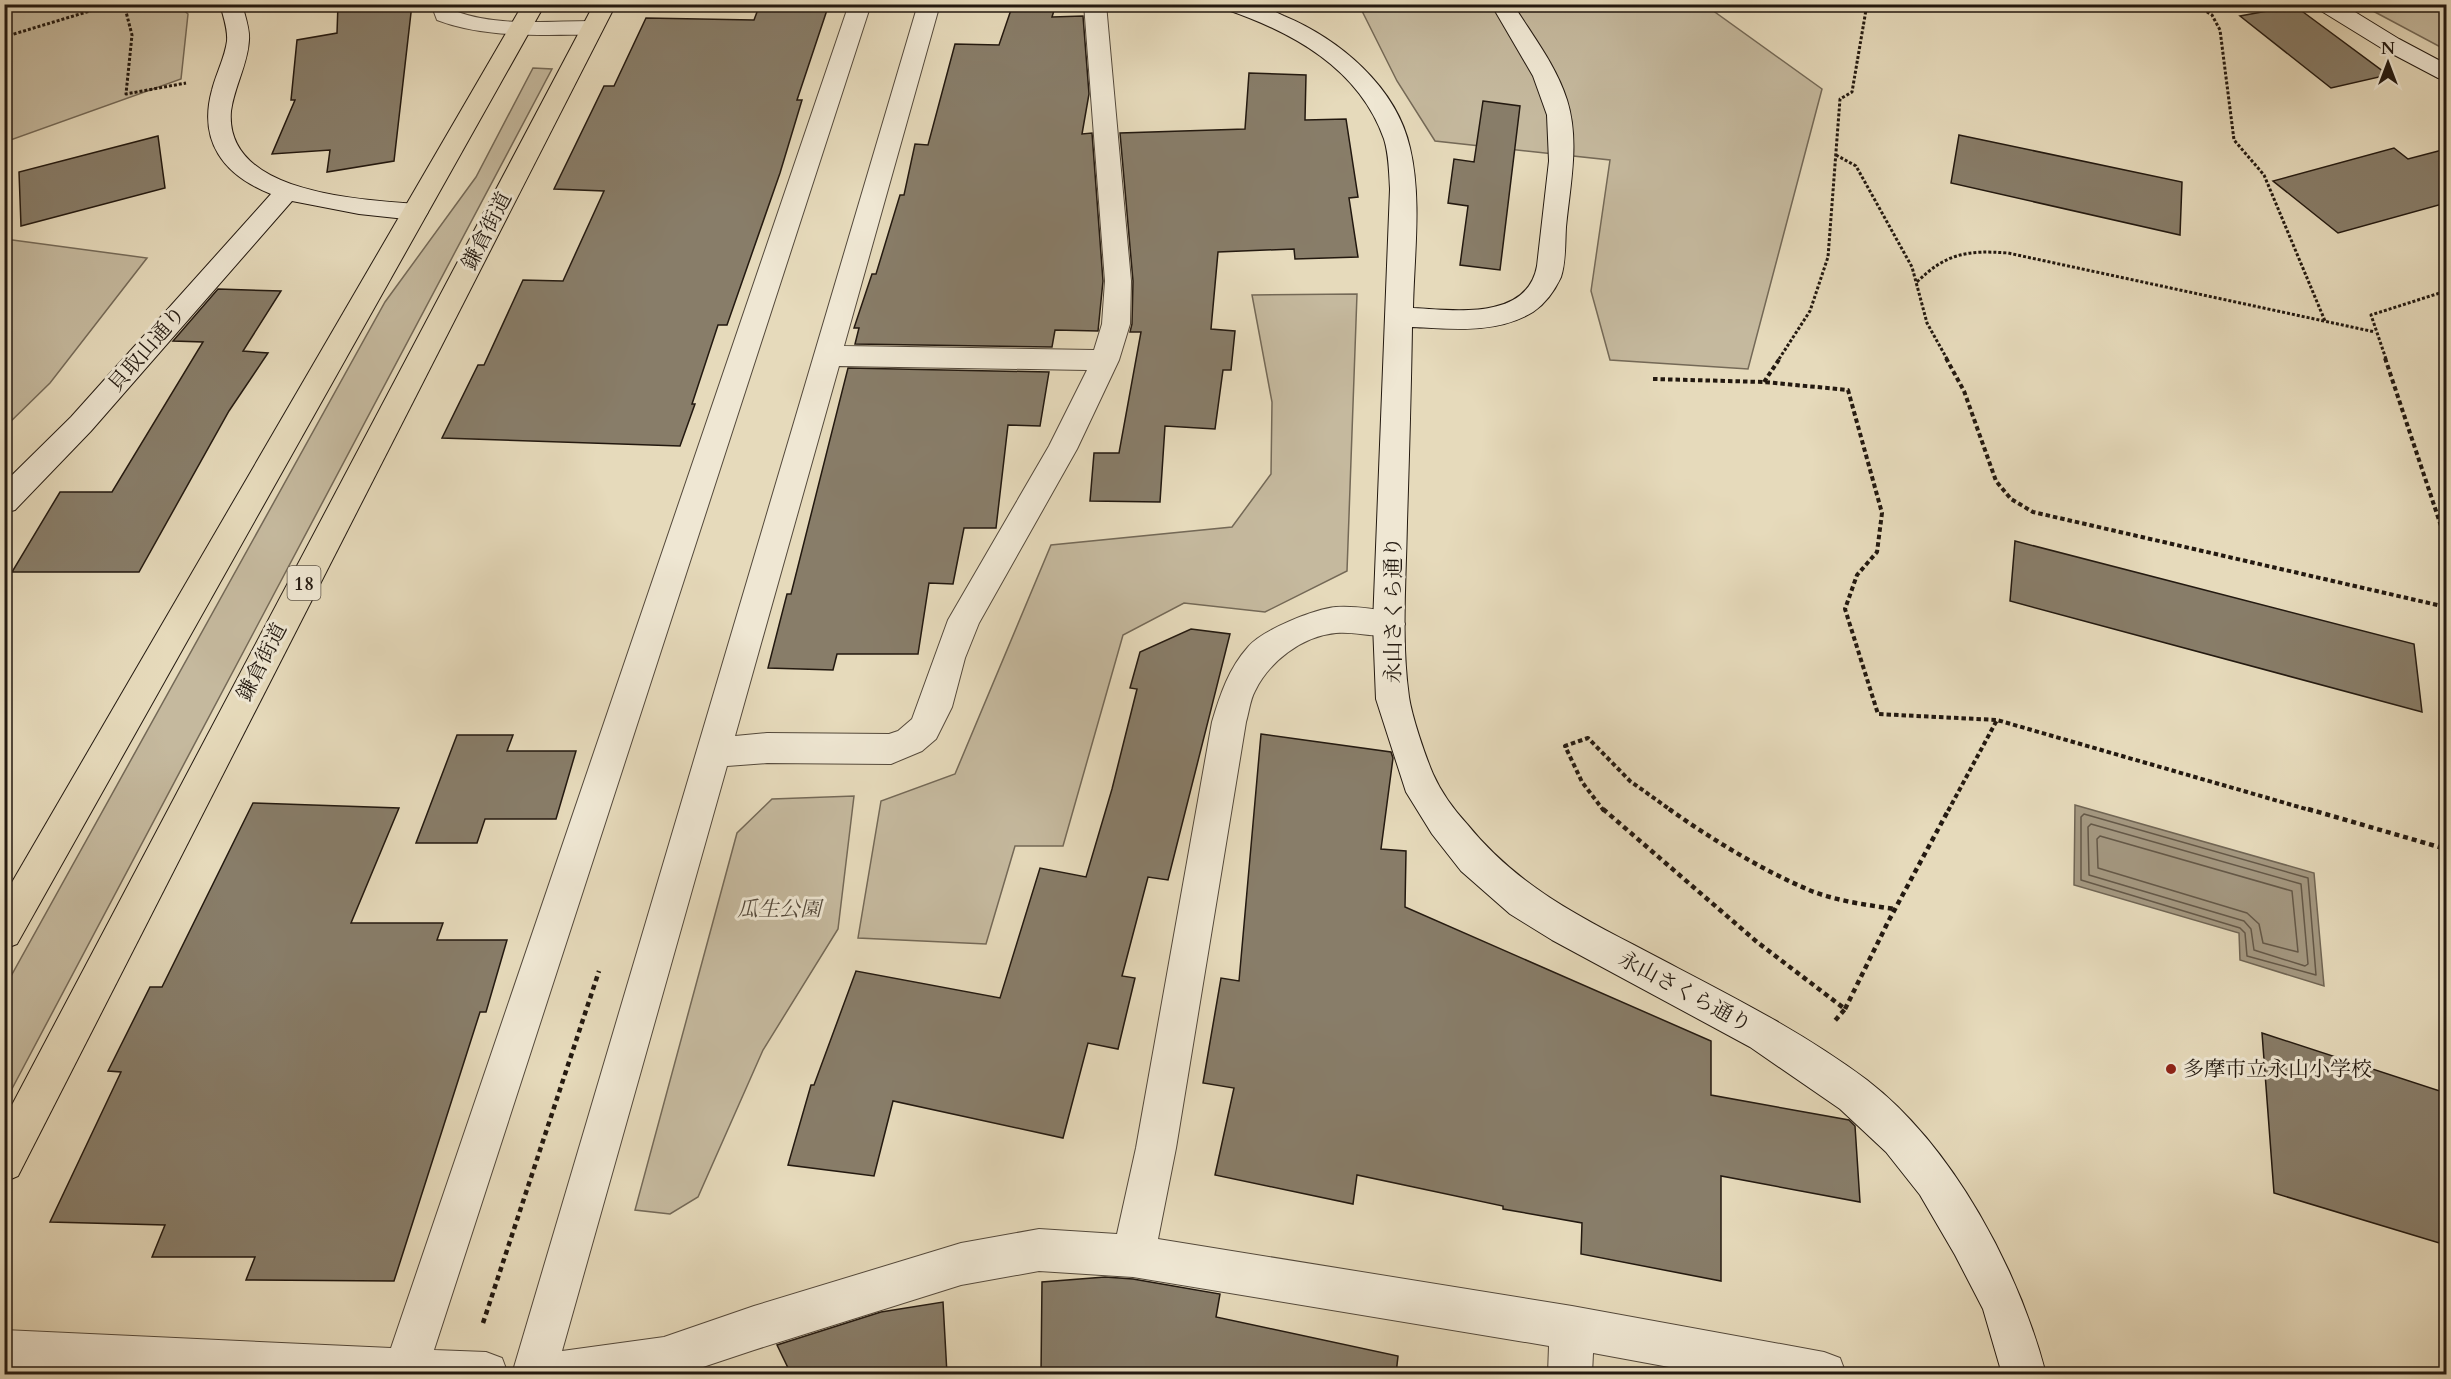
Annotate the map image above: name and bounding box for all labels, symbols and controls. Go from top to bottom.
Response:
north arrow [2358,33,2418,93]
text: N [2381,38,2395,60]
street label: 鎌倉街道 [455,187,519,275]
street label: 貝取山通り [102,300,192,398]
street label: 永山さくら通り [1379,537,1408,684]
road number: 18 [288,566,320,600]
street label: 鎌倉街道 [230,618,294,706]
park label: 瓜生公園 [737,895,824,924]
street label: 永山さくら通り [1613,945,1757,1039]
place label: 多摩市立永山小学校 [2183,1055,2372,1084]
marker: 多摩市立永山小学校 [2164,1062,2178,1076]

